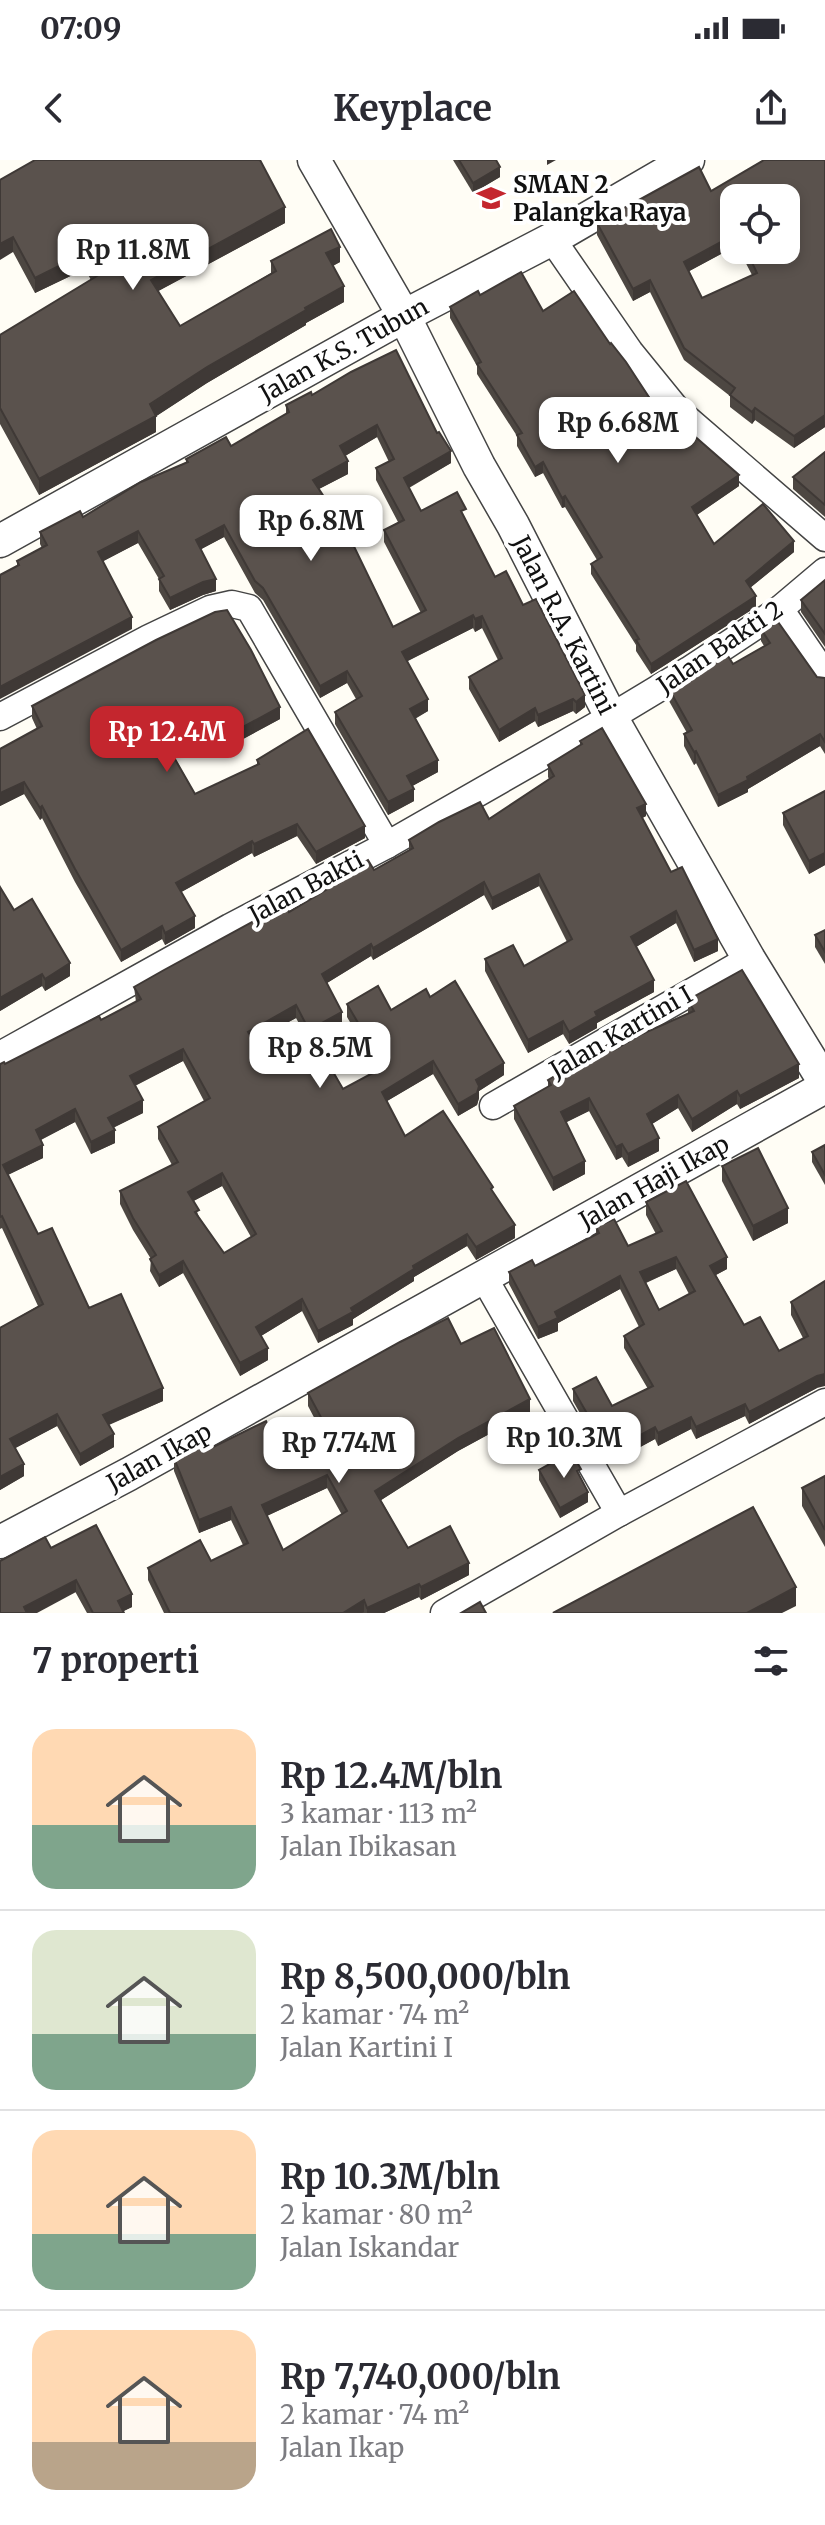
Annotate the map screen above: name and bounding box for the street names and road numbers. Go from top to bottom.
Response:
street label: Jalan K.S. Tubun [253,291,434,410]
street label: Jalan R.A. Kartini [505,530,622,720]
street label: Jalan Bakti 2 [650,594,789,701]
street label: Jalan Bakti [243,844,369,931]
street label: Jalan Kartini I [543,979,698,1086]
street label: Jalan Haji Ikap [573,1128,734,1236]
street label: Jalan Ikap [100,1416,217,1499]

